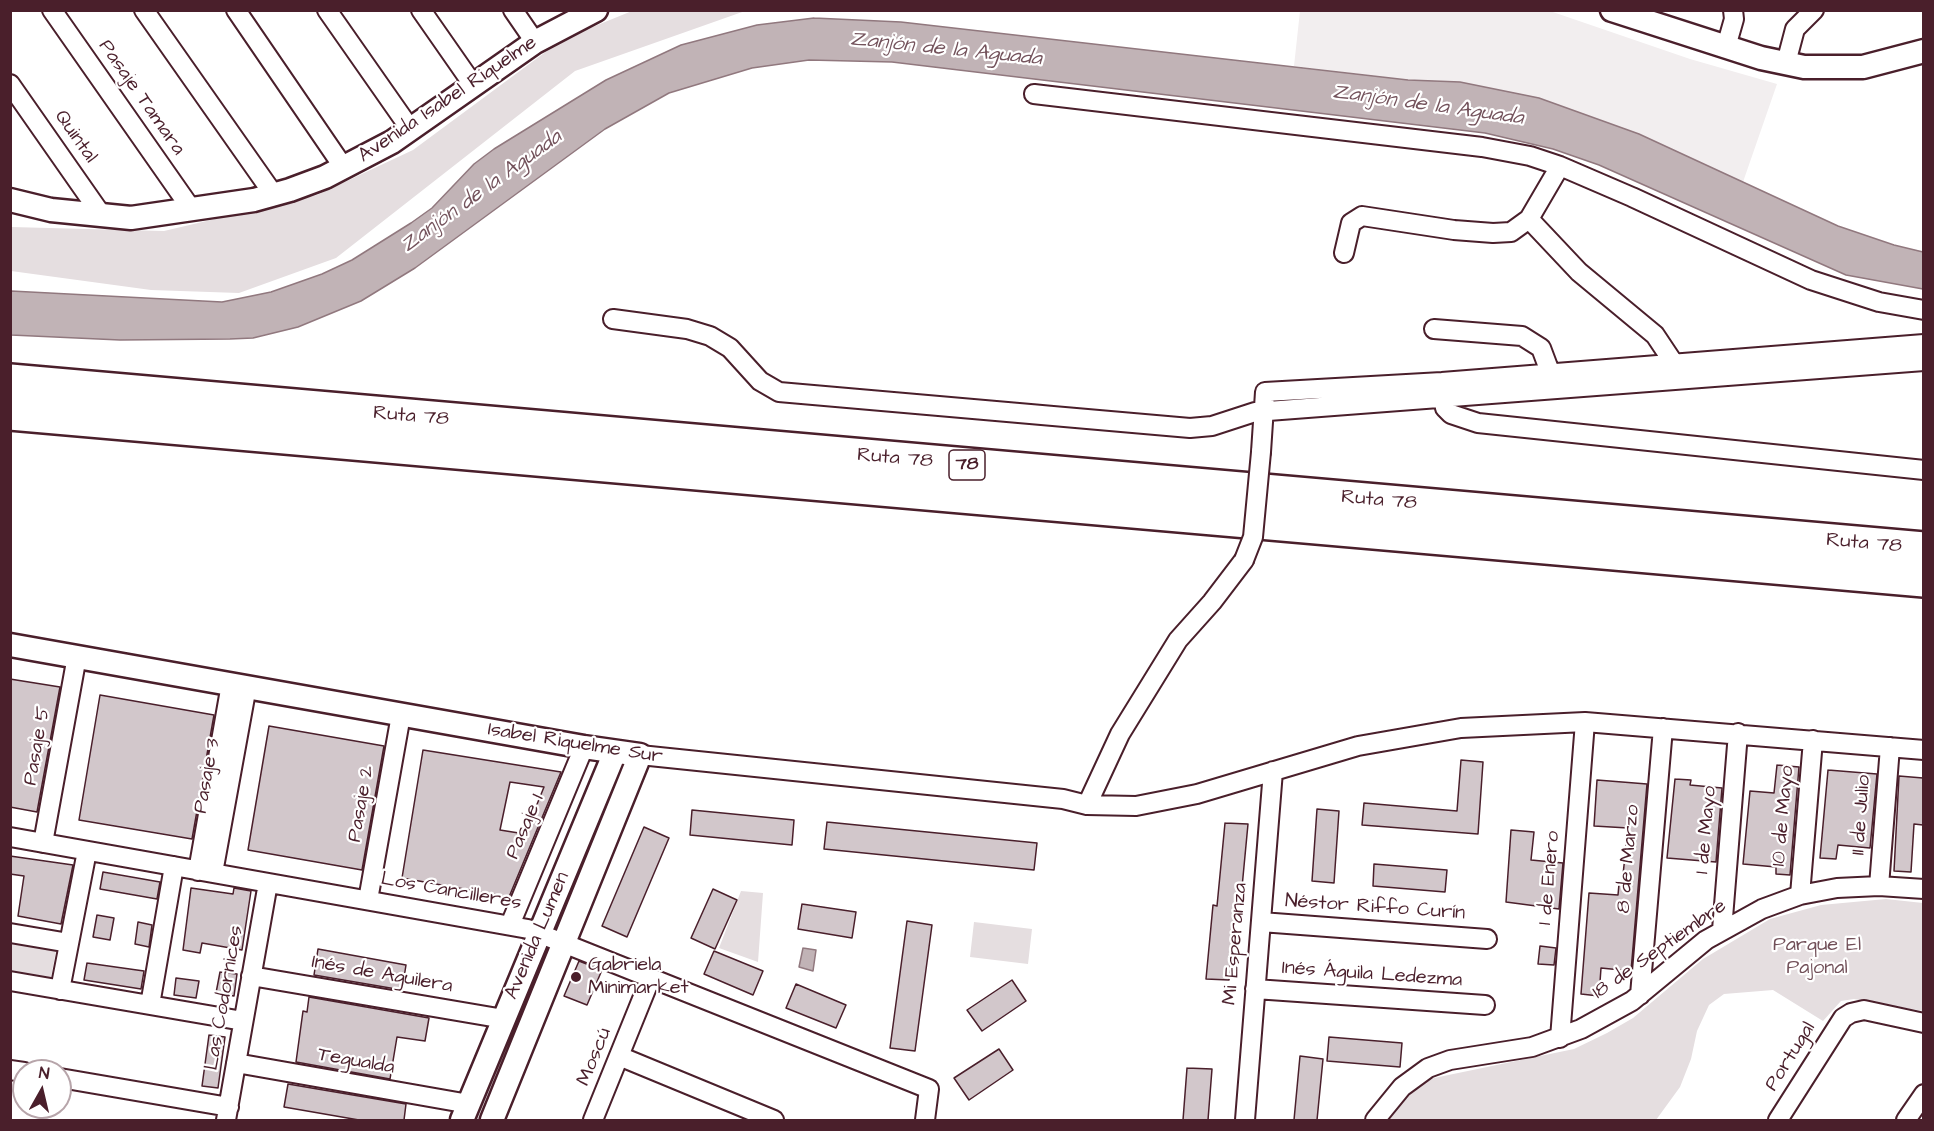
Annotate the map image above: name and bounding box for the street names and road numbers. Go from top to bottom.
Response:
street label: Avenida Isabel Riquelme [354,31,542,169]
street label: Pasaje Tamara [92,36,190,160]
street label: Quintal [48,106,102,168]
street label: Ruta 78 [372,402,450,432]
street label: Ruta 78 [856,444,934,474]
road number: 78 [949,450,985,480]
street label: Ruta 78 [1340,486,1418,516]
street label: Ruta 78 [1825,529,1903,559]
street label: Pasaje 5 [19,705,57,787]
street label: Isabel Riquelme Sur [486,718,664,770]
street label: Pasaje 3 [190,737,226,815]
street label: Pasaje 2 [343,764,381,844]
street label: 10 de Mayo [1768,765,1800,867]
street label: 11 de Julio [1847,774,1877,856]
street label: 1 de Mayo [1691,785,1723,875]
street label: Pasaje 1 [502,791,550,863]
street label: 8 de Marzo [1612,804,1646,914]
street label: 1 de Enero [1534,830,1566,926]
street label: Los Cancilleres [379,868,523,916]
street label: Avenida Lumen [500,869,576,1003]
street label: Mi Esperanza [1219,882,1253,1006]
street label: Néstor Riffo Curín [1284,890,1466,926]
street label: 18 de Septiembre [1588,895,1732,1005]
street label: Las Codornices [200,924,250,1072]
street label: Inés de Aguilera [310,951,454,999]
street label: Inés Águila Ledezma [1281,957,1463,993]
street label: Portugal [1760,1018,1822,1096]
street label: Moscú [573,1024,617,1090]
street label: Tegualda [316,1043,396,1081]

